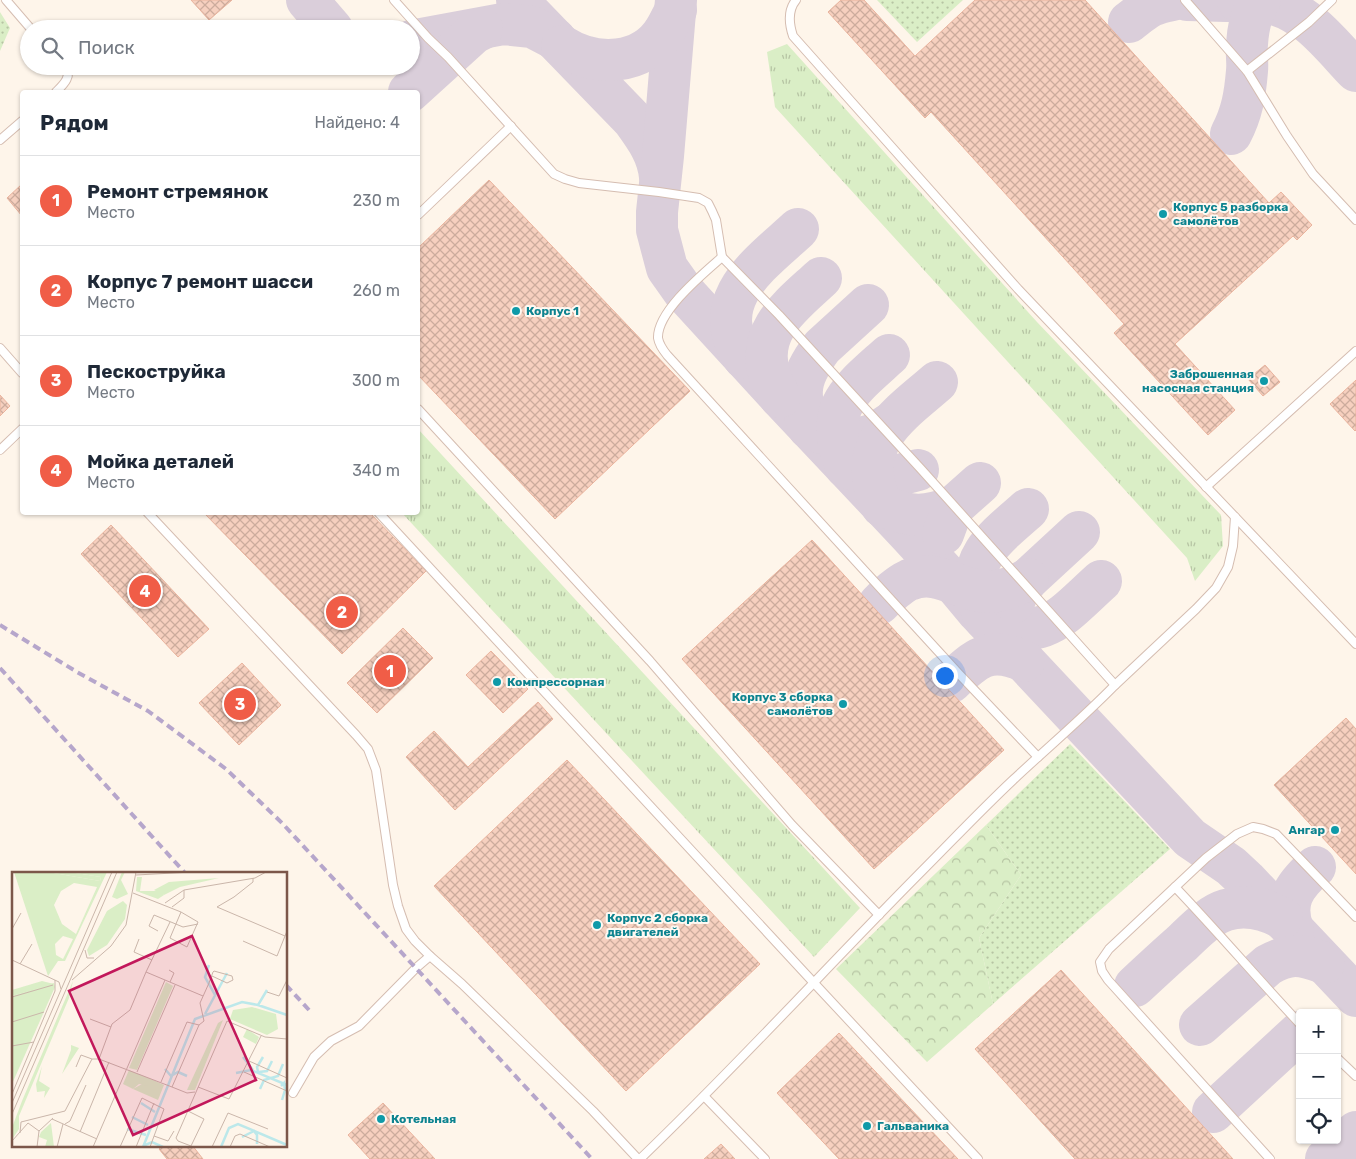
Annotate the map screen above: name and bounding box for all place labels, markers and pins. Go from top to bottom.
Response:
place label: Корпус 5 разборка самолётов [1173,200,1288,228]
marker: Корпус 5 разборка самолётов [1157,208,1169,220]
place label: Корпус 1 [526,304,579,318]
marker: Корпус 1 [510,305,522,317]
place label: Заброшенная насосная станция [1142,367,1254,395]
marker: Заброшенная насосная станция [1258,375,1270,387]
pin: 4 [129,572,161,610]
pin: 2 [326,593,358,631]
pin: 1 [374,652,406,690]
place label: Компрессорная [507,675,604,689]
marker: Компрессорная [491,676,503,688]
pin: 3 [224,685,256,723]
place label: Корпус 3 сборка самолётов [732,690,833,718]
marker: Корпус 3 сборка самолётов [837,698,849,710]
place label: Ангар [1289,823,1325,837]
marker: Ангар [1329,824,1341,836]
place label: Корпус 2 сборка двигателей [607,911,708,939]
marker: Корпус 2 сборка двигателей [591,919,603,931]
place label: Котельная [391,1112,456,1126]
marker: Котельная [375,1113,387,1125]
place label: Гальваника [877,1119,949,1133]
marker: Гальваника [861,1120,873,1132]

